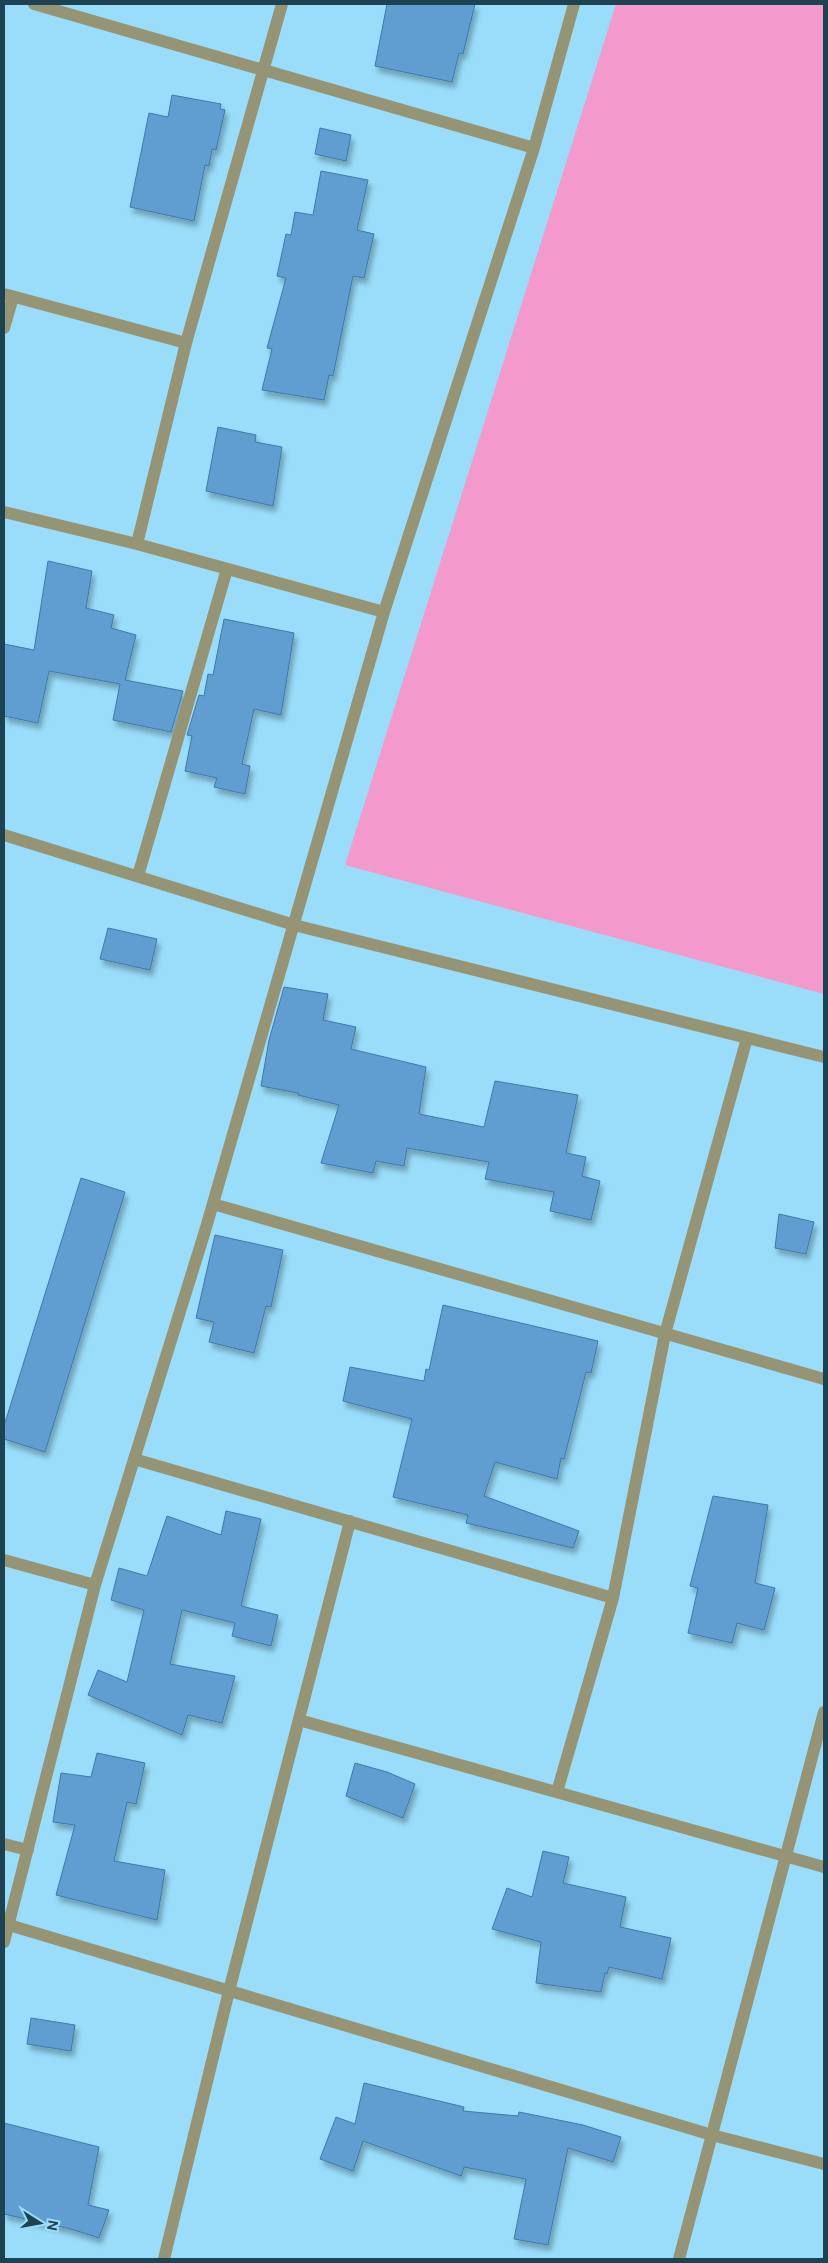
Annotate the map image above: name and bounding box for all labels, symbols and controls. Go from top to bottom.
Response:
north arrow [15,2198,65,2248]
text: N [43,2219,63,2232]

